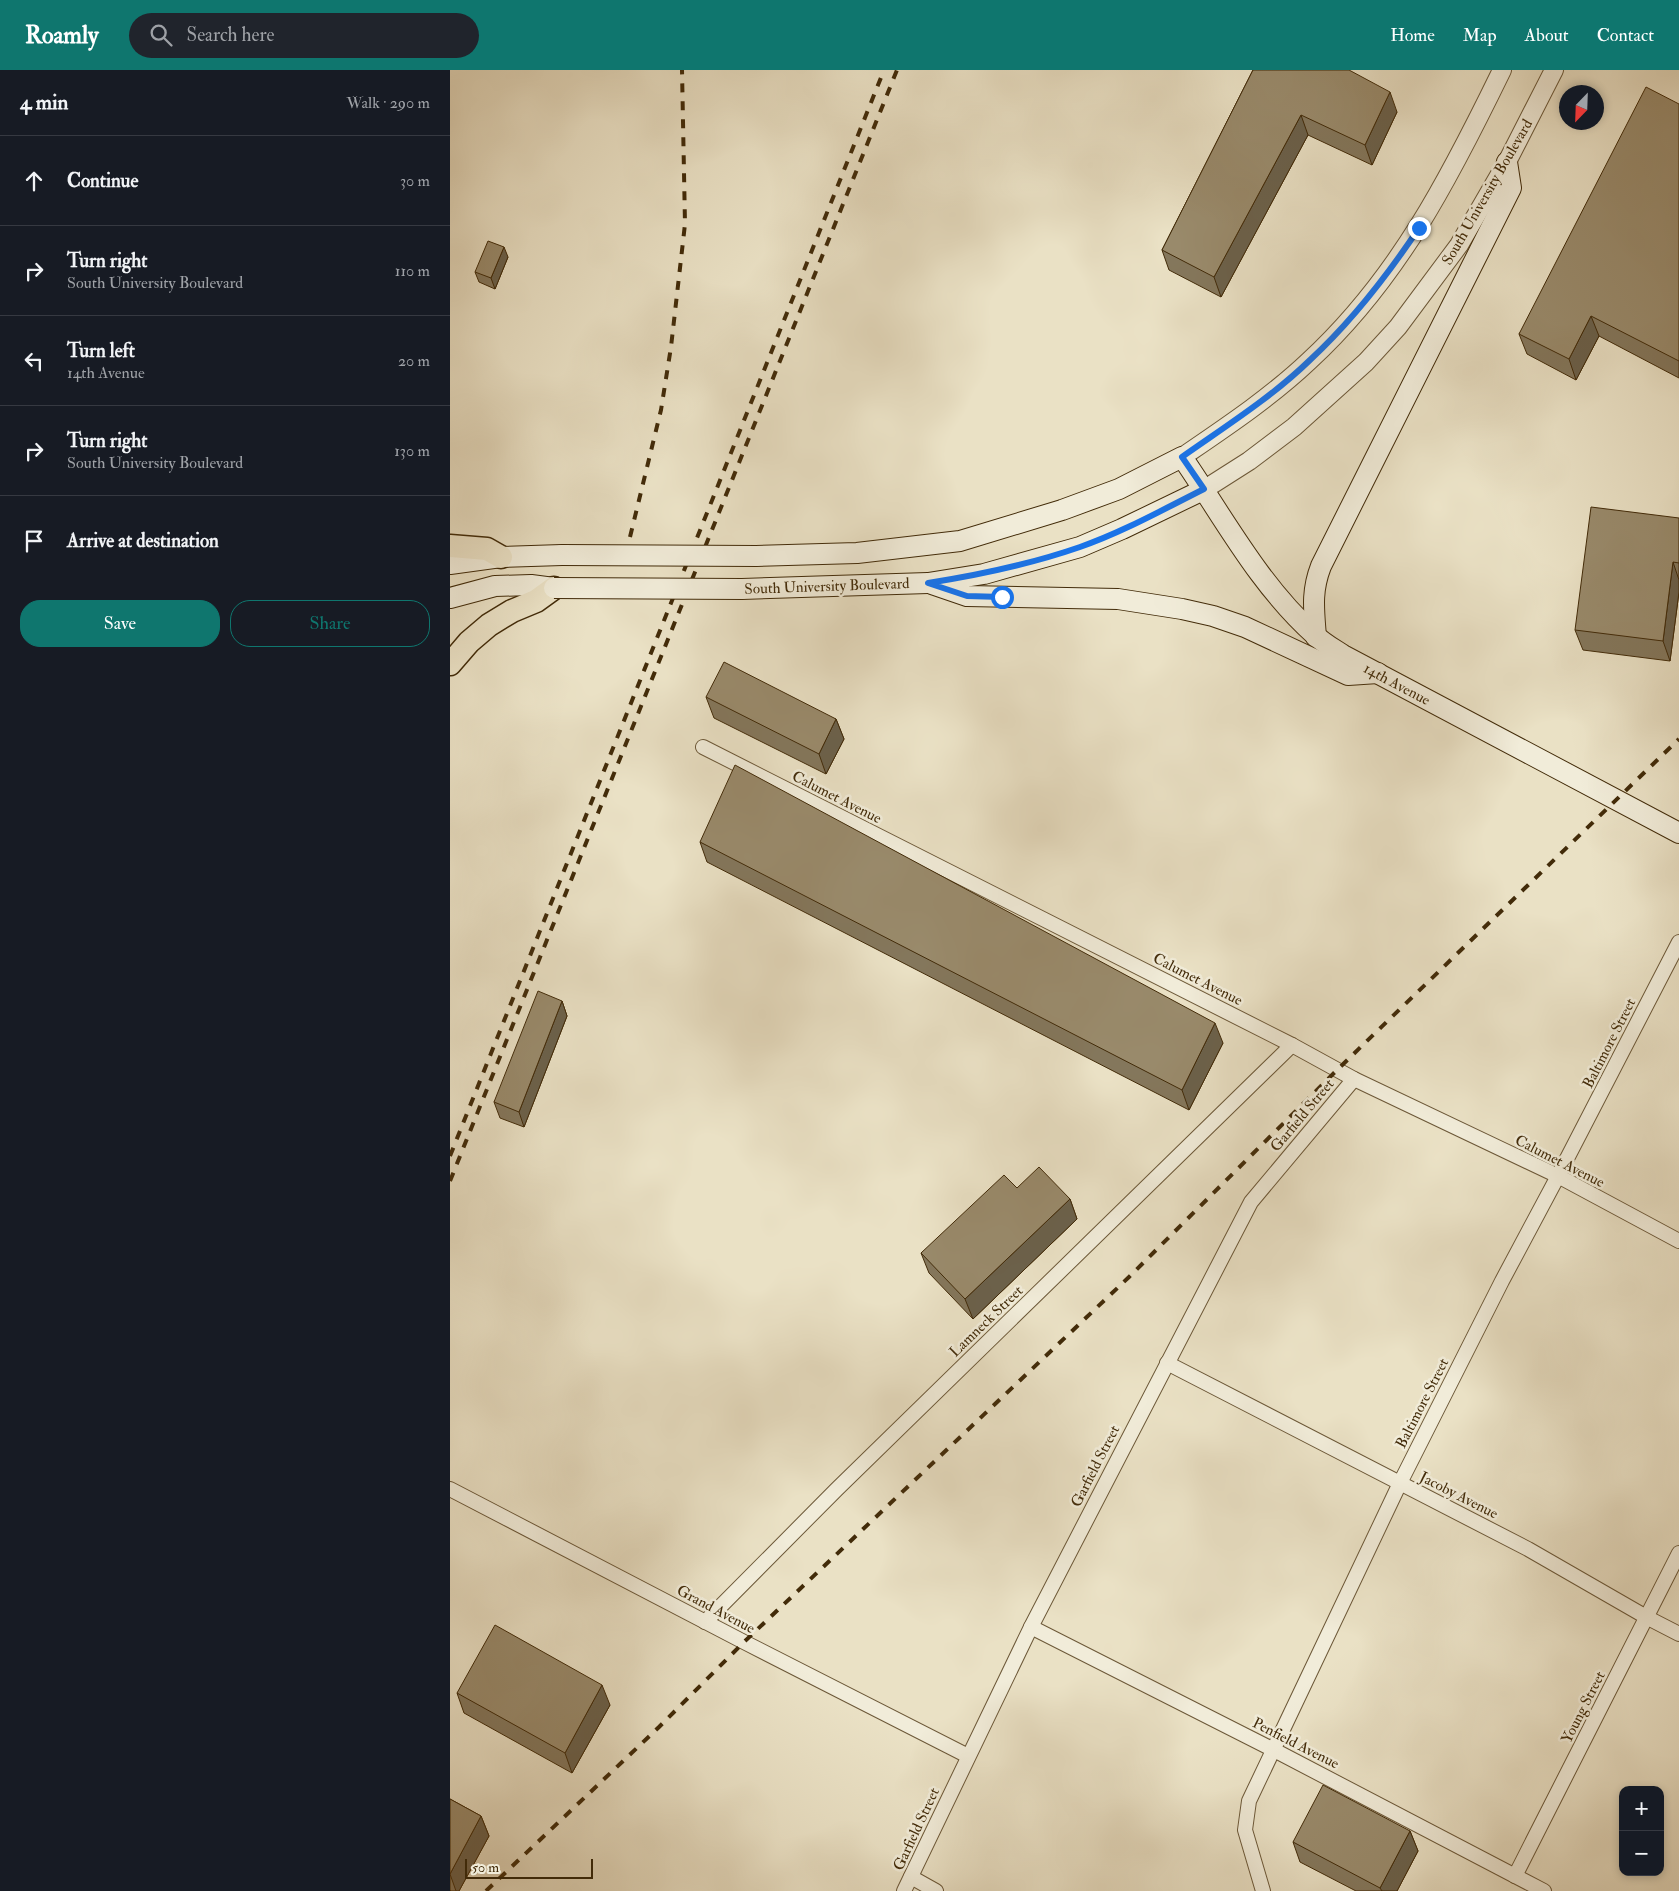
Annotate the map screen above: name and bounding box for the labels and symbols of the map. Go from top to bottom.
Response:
north arrow [1559,85,1604,130]
street label: South University Boulevard [1438,115,1537,269]
route end [1408,217,1431,240]
street label: South University Boulevard [744,574,911,599]
route start [991,586,1014,609]
street label: 14th Avenue [1360,659,1433,710]
street label: Calumet Avenue [789,767,885,828]
street label: Calumet Avenue [1150,949,1246,1010]
street label: Baltimore Street [1579,995,1640,1091]
street label: Garfield Street [1266,1075,1338,1156]
street label: Calumet Avenue [1512,1131,1608,1192]
street label: Lamneck Street [945,1281,1027,1361]
street label: Baltimore Street [1392,1355,1453,1451]
street label: Garfield Street [1067,1422,1124,1510]
street label: Jacoby Avenue [1415,1467,1501,1524]
street label: Grand Avenue [673,1581,758,1638]
street label: Young Street [1557,1668,1610,1746]
street label: Penfield Avenue [1249,1713,1342,1773]
street label: Garfield Street [889,1785,944,1874]
scale bar [465,1856,592,1879]

